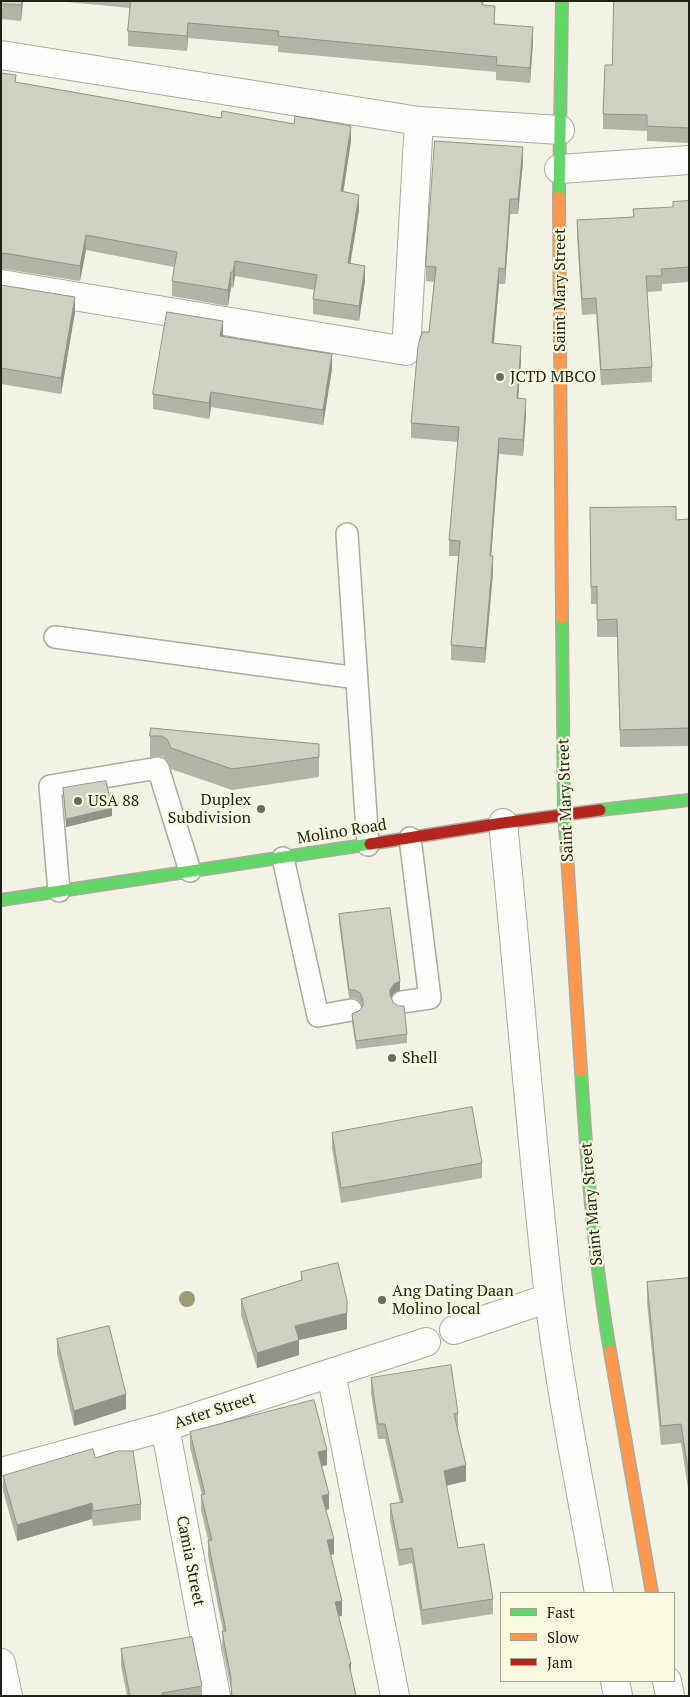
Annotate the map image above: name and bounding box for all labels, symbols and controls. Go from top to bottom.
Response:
street label: Saint Mary Street [550,228,570,352]
place label: JCTD MBCO [510,367,596,387]
marker: JCTD MBCO [494,371,506,383]
street label: Saint Mary Street [554,738,578,862]
place label: Duplex Subdivision [168,790,251,828]
place label: USA 88 [88,791,139,811]
marker: USA 88 [72,795,84,807]
marker: Duplex Subdivision [255,803,267,815]
street label: Molino Road [296,815,388,849]
place label: Shell [402,1048,438,1068]
marker: Shell [386,1052,398,1064]
street label: Saint Mary Street [577,1141,607,1267]
place label: Ang Dating Daan Molino local [392,1281,514,1319]
marker: Ang Dating Daan Molino local [376,1294,388,1306]
street label: Aster Street [172,1389,258,1433]
street label: Camia Street [172,1514,208,1608]
legend [500,1592,675,1682]
text: Fast [547,1602,575,1622]
text: Slow [547,1627,579,1647]
text: Jam [547,1652,573,1672]

